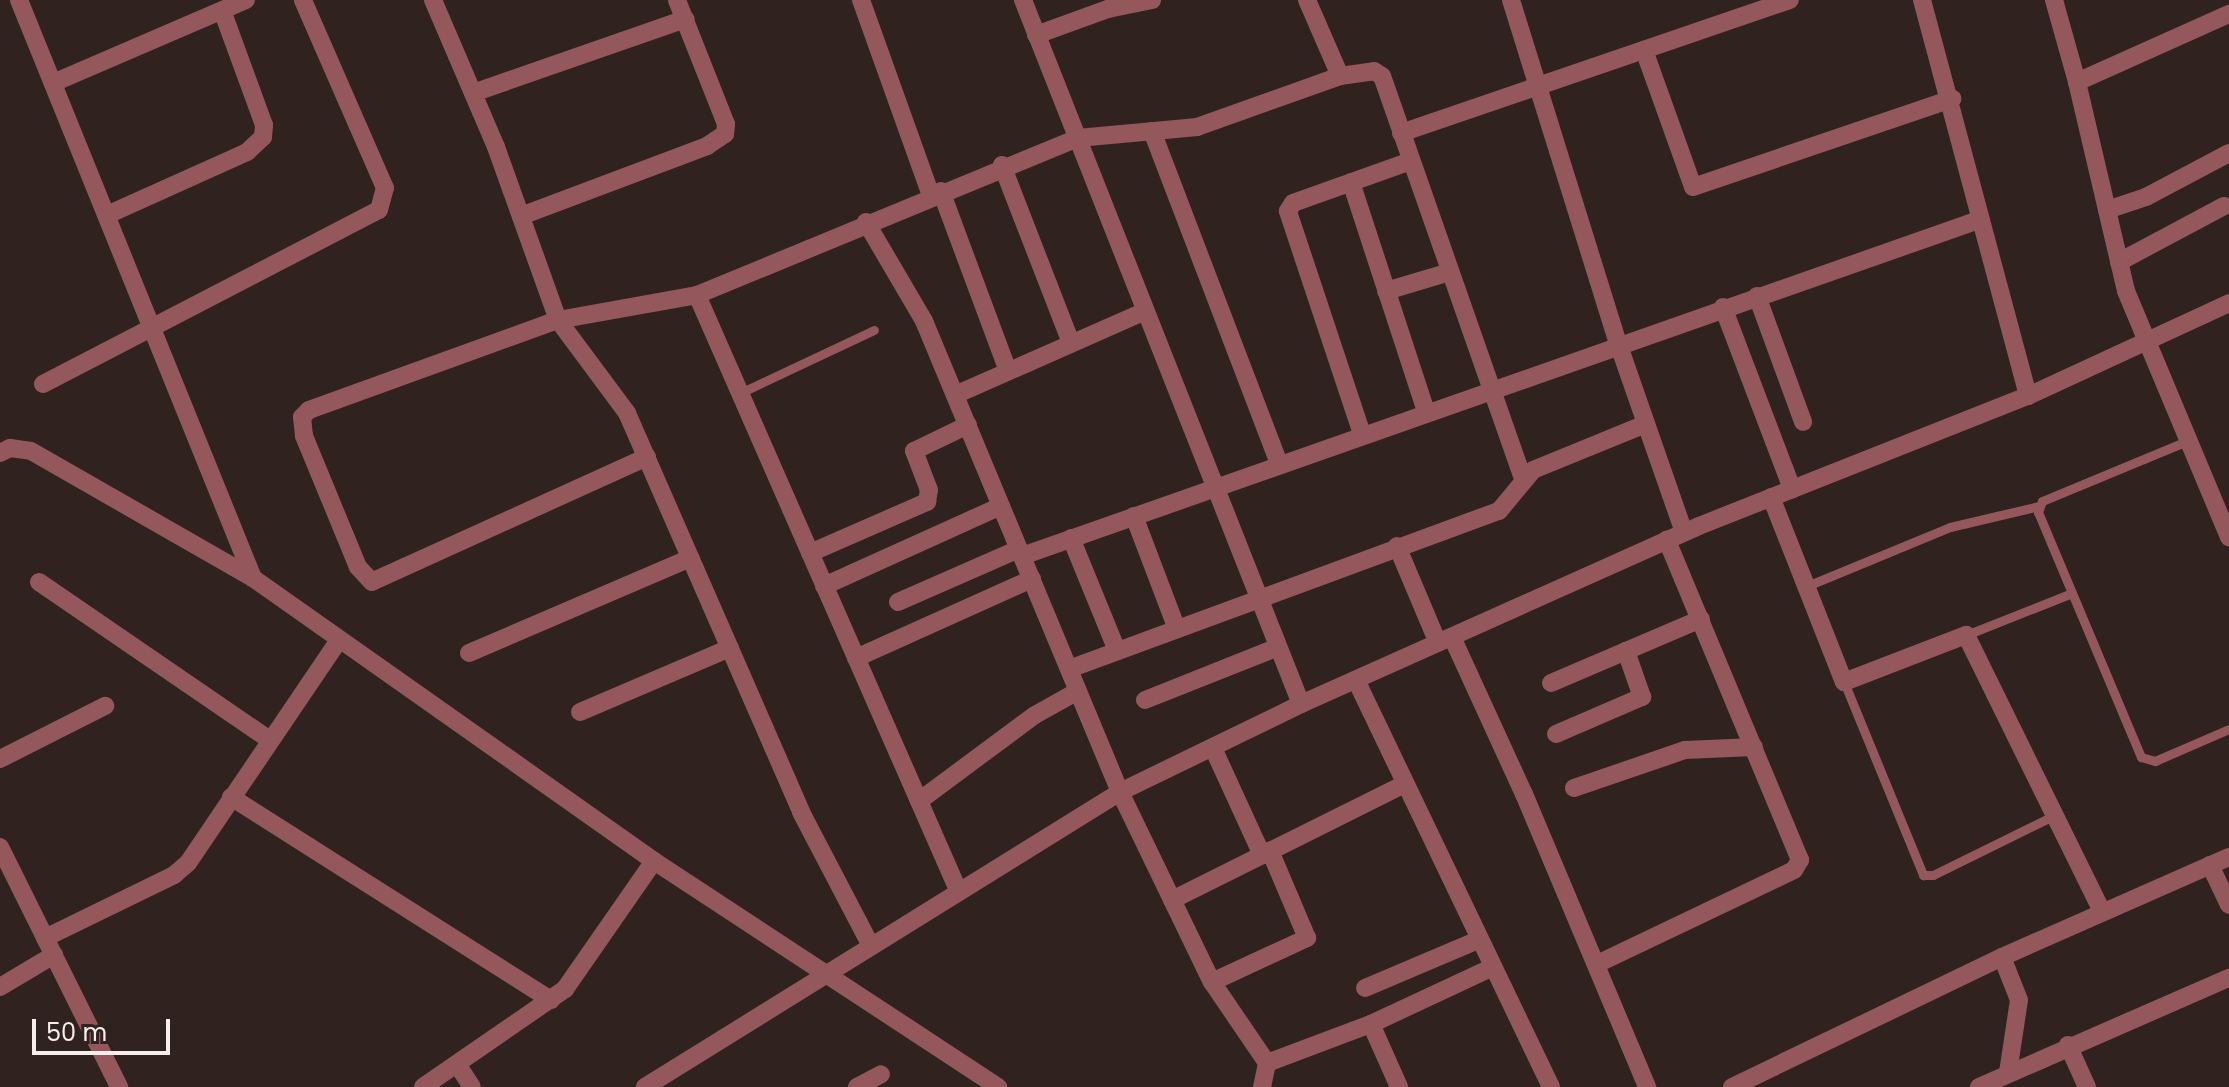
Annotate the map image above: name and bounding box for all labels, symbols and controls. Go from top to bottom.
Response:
scale bar [36,1003,174,1053]
text: 50 m [46,1016,107,1049]

